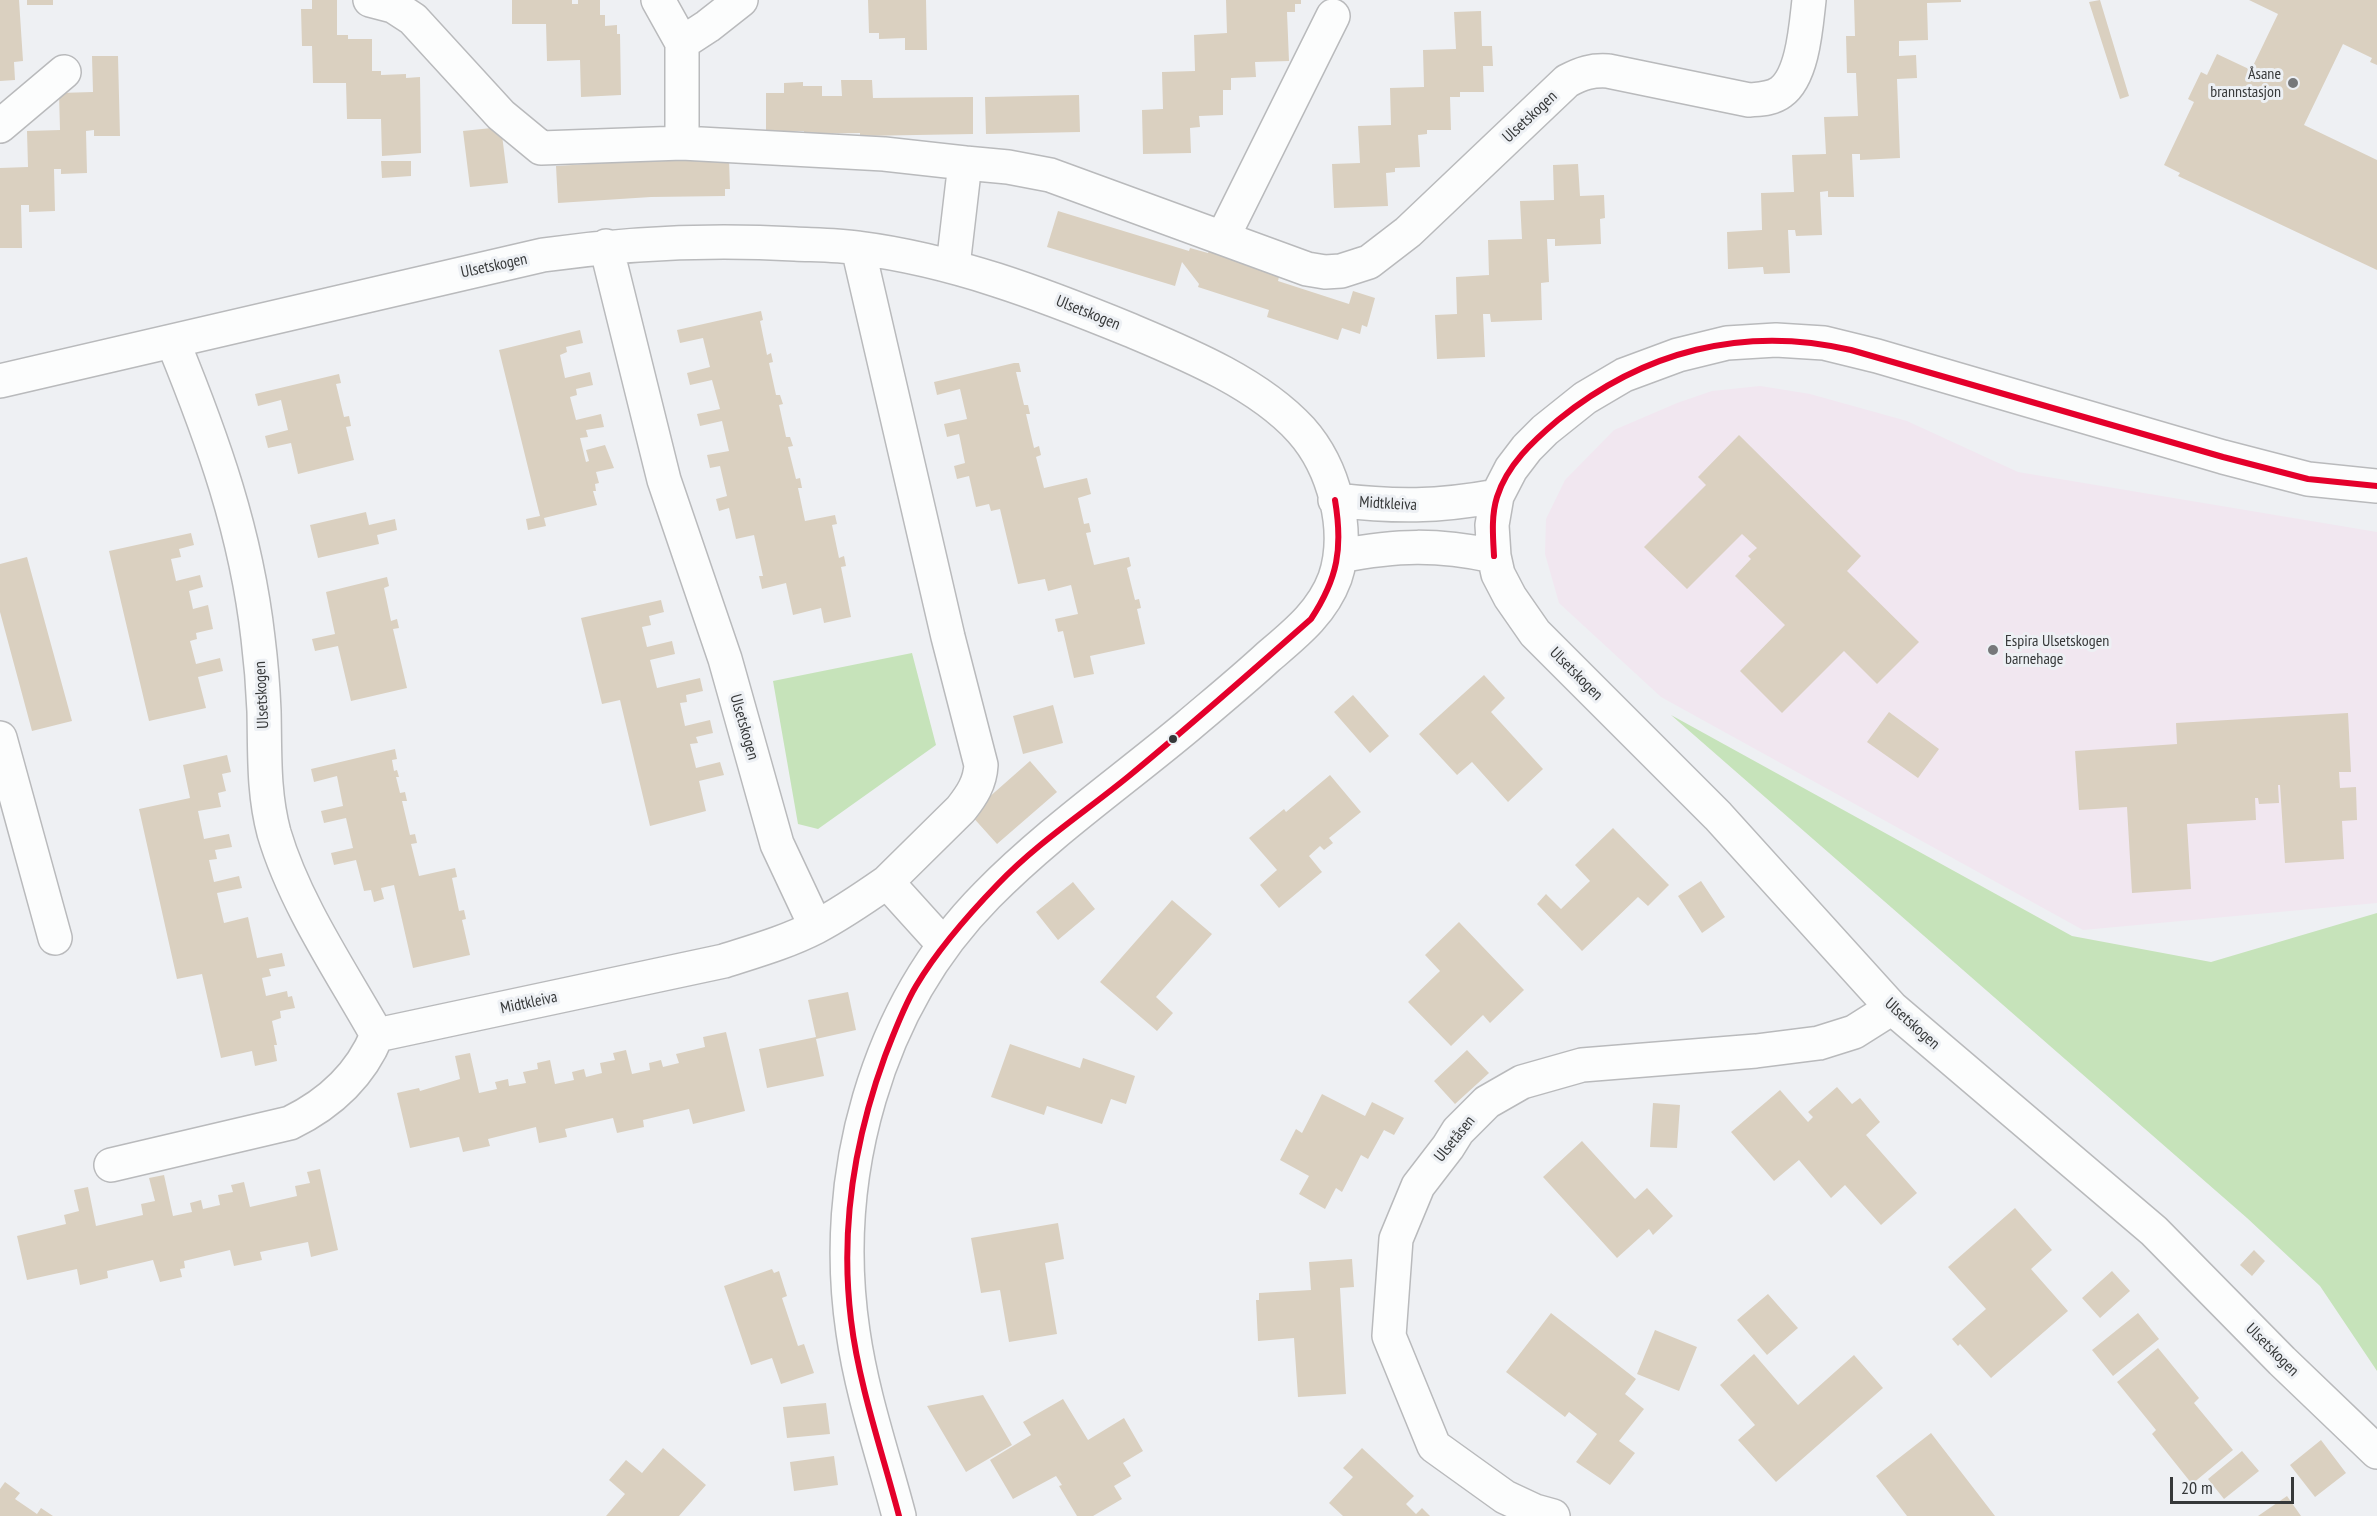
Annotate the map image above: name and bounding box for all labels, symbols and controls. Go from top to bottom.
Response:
place label: Åsane brannstasjon [2210,64,2281,102]
marker: Åsane brannstasjon [2286,76,2300,90]
street label: Ulsetskogen [1499,87,1561,147]
street label: Ulsetskogen [459,250,529,282]
street label: Ulsetskogen [1053,291,1123,335]
street label: Midtkleiva [1359,493,1417,515]
place label: Espira Ulsetskogen barnehage [2005,631,2109,669]
street label: Ulsetskogen [1545,643,1607,705]
marker: Espira Ulsetskogen barnehage [1986,643,2000,657]
street label: Ulsetskogen [251,661,273,729]
street label: Ulsetskogen [725,692,763,762]
unlabelled marker [1167,733,1179,745]
street label: Midtkleiva [499,988,559,1018]
street label: Ulsetskogen [1881,994,1943,1054]
street label: Ulsetåsen [1431,1112,1479,1166]
street label: Ulsetskogen [2241,1319,2303,1381]
scale bar [2173,1465,2298,1503]
text: 20 m [2181,1476,2213,1499]

